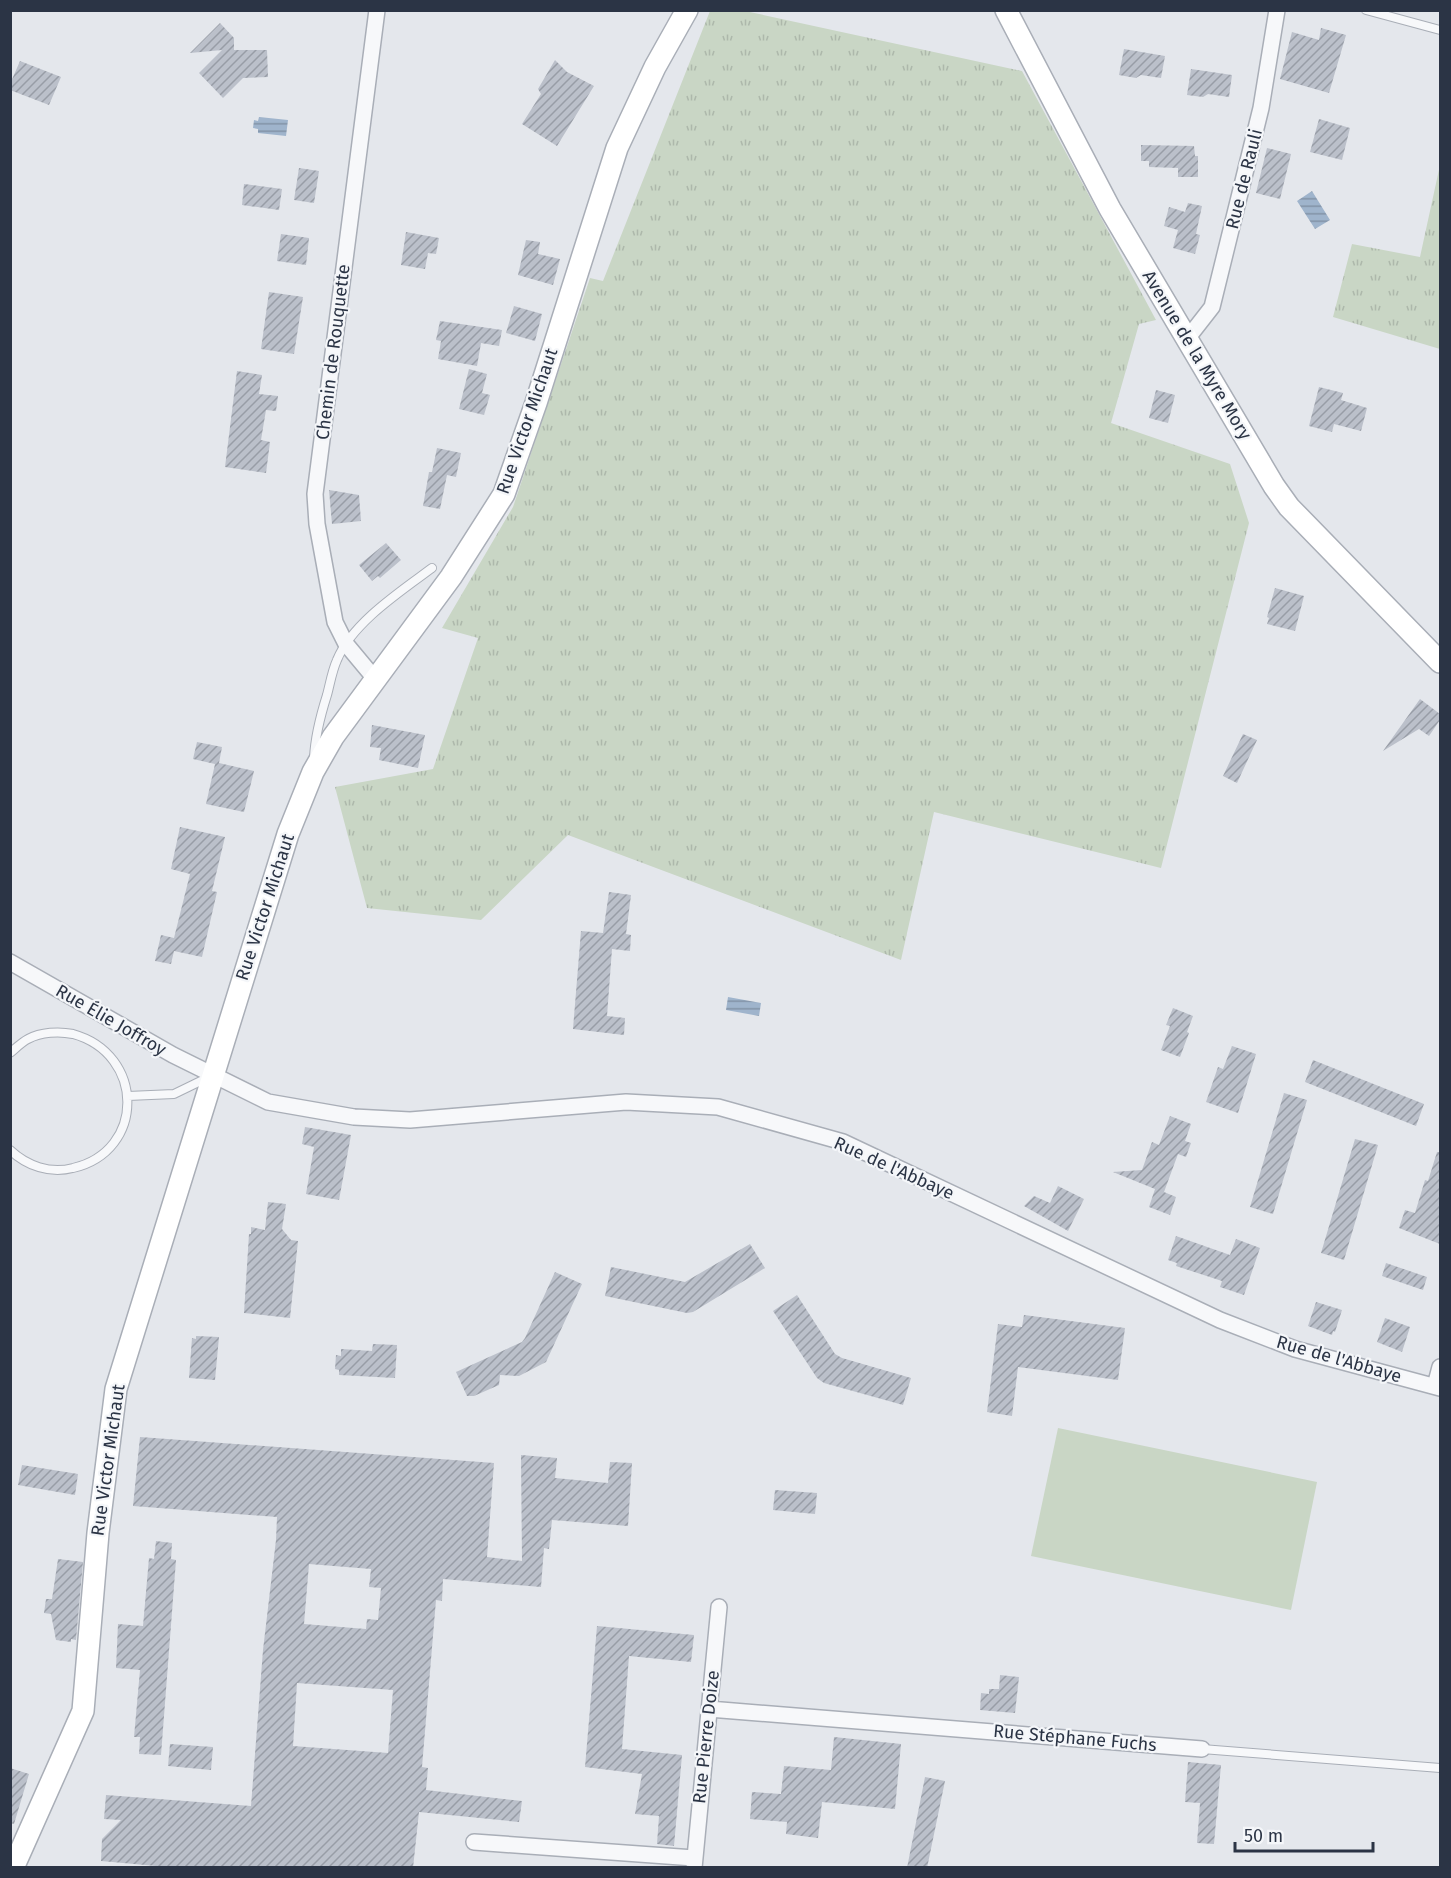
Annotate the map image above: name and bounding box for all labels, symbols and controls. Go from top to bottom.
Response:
street label: Rue de Rauli [1221,127,1267,231]
street label: Chemin de Rouquette [311,263,355,441]
street label: Avenue de la Myre Mory [1138,266,1256,444]
street label: Rue Victor Michaut [492,345,562,497]
street label: Rue Victor Michaut [231,830,299,983]
street label: Rue Élie Joffroy [52,979,171,1061]
street label: Rue de l'Abbaye [830,1132,958,1204]
street label: Rue de l'Abbaye [1274,1331,1404,1387]
street label: Rue Victor Michaut [86,1382,130,1537]
street label: Rue Pierre Doize [688,1669,724,1805]
street label: Rue Stéphane Fuchs [992,1720,1158,1756]
scale bar [1235,1815,1373,1853]
text: 50 m [1244,1825,1283,1847]

